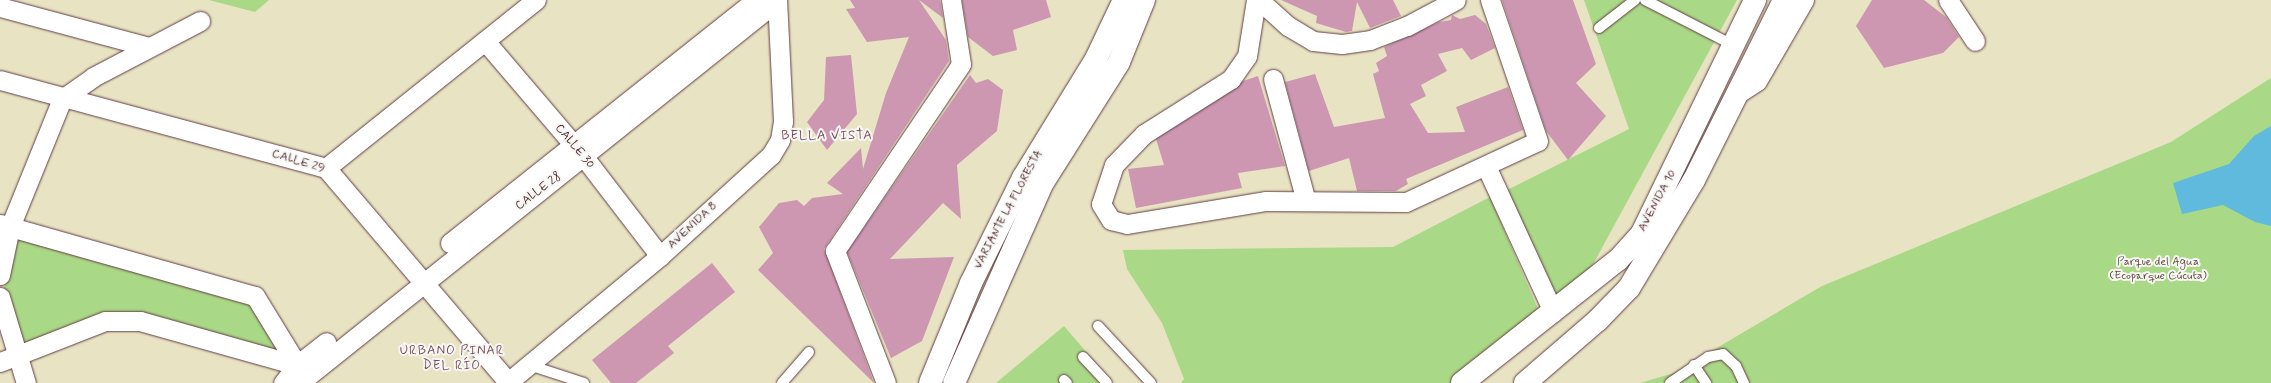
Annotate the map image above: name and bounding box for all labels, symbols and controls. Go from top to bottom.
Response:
street label: CALLE 30 [551,122,597,172]
district label: BELLA VISTA [782,128,872,144]
street label: VARIANTE LA FLORESTA [970,146,1048,274]
street label: CALLE 29 [270,147,326,177]
street label: AVENIDA 10 [1636,168,1680,234]
street label: CALLE 28 [513,170,565,214]
street label: AVENIDA 8 [665,200,721,252]
park label: Parque del Agua (Ecoparque Cúcuta) [2109,256,2207,284]
district label: URBANO PINAR DEL RÍO [400,344,504,375]

